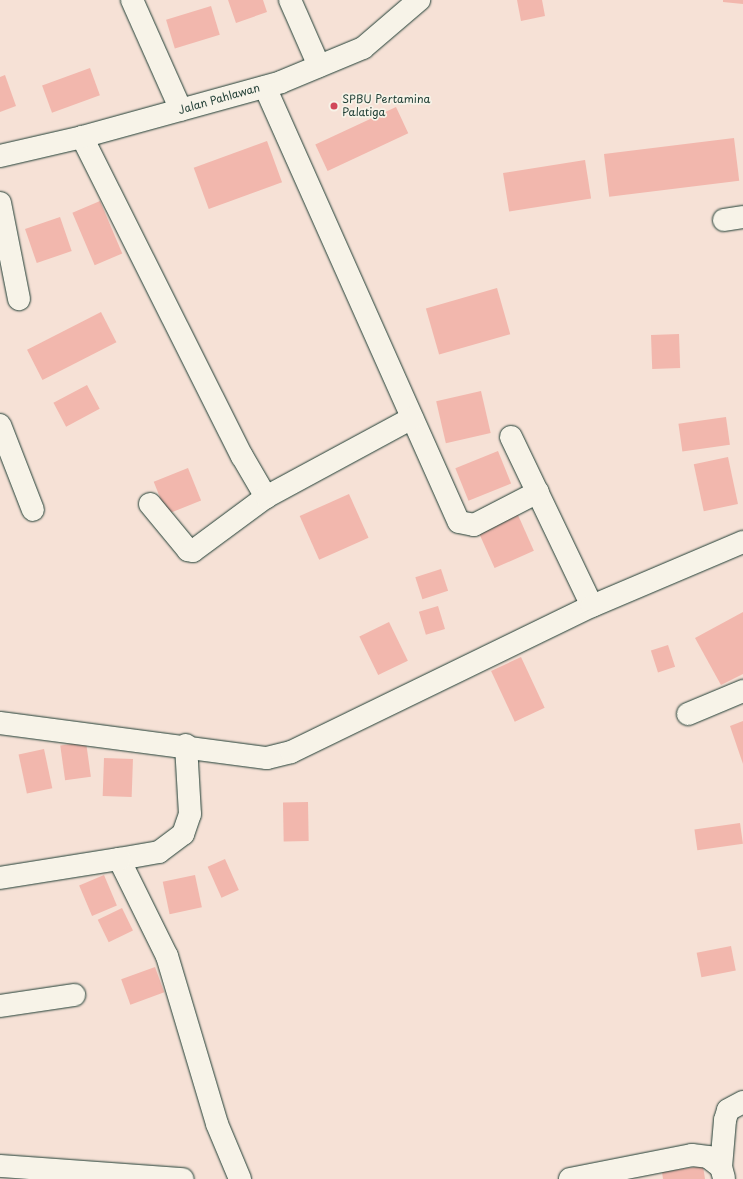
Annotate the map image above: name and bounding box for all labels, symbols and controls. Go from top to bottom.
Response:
street label: Jalan Pahlawan [176,81,262,117]
place label: SPBU Pertamina Palatiga [342,93,431,119]
marker: SPBU Pertamina Palatiga [329,101,339,111]

